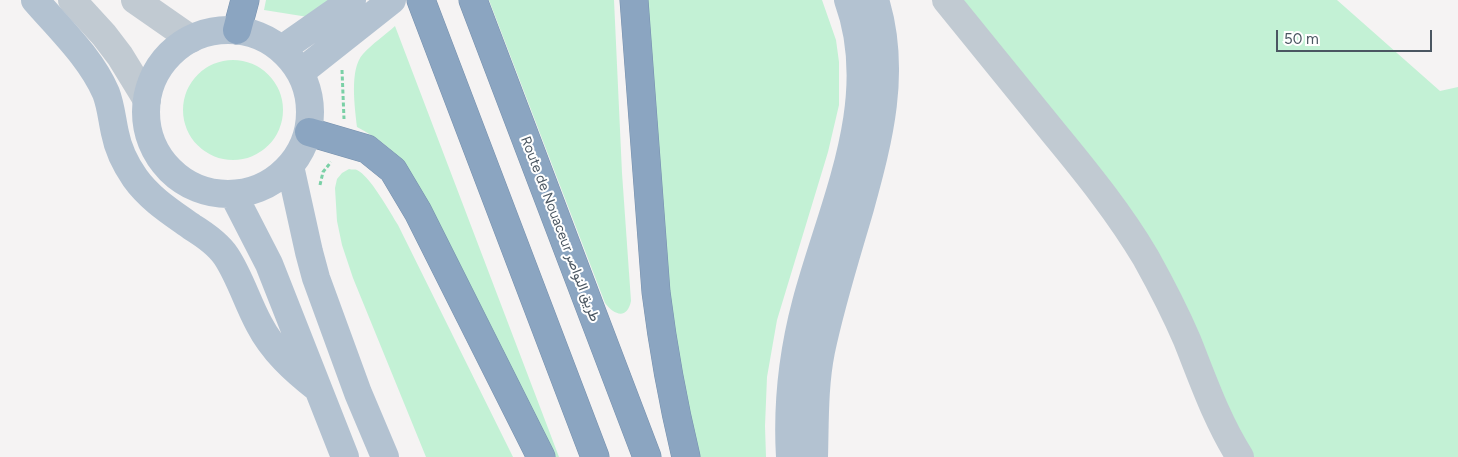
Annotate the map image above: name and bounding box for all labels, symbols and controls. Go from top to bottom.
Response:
scale bar [1278,20,1434,52]
text: 50 m [1284,30,1319,48]
street label: Route de Nouaceur طريق النواصر [517,134,603,324]

